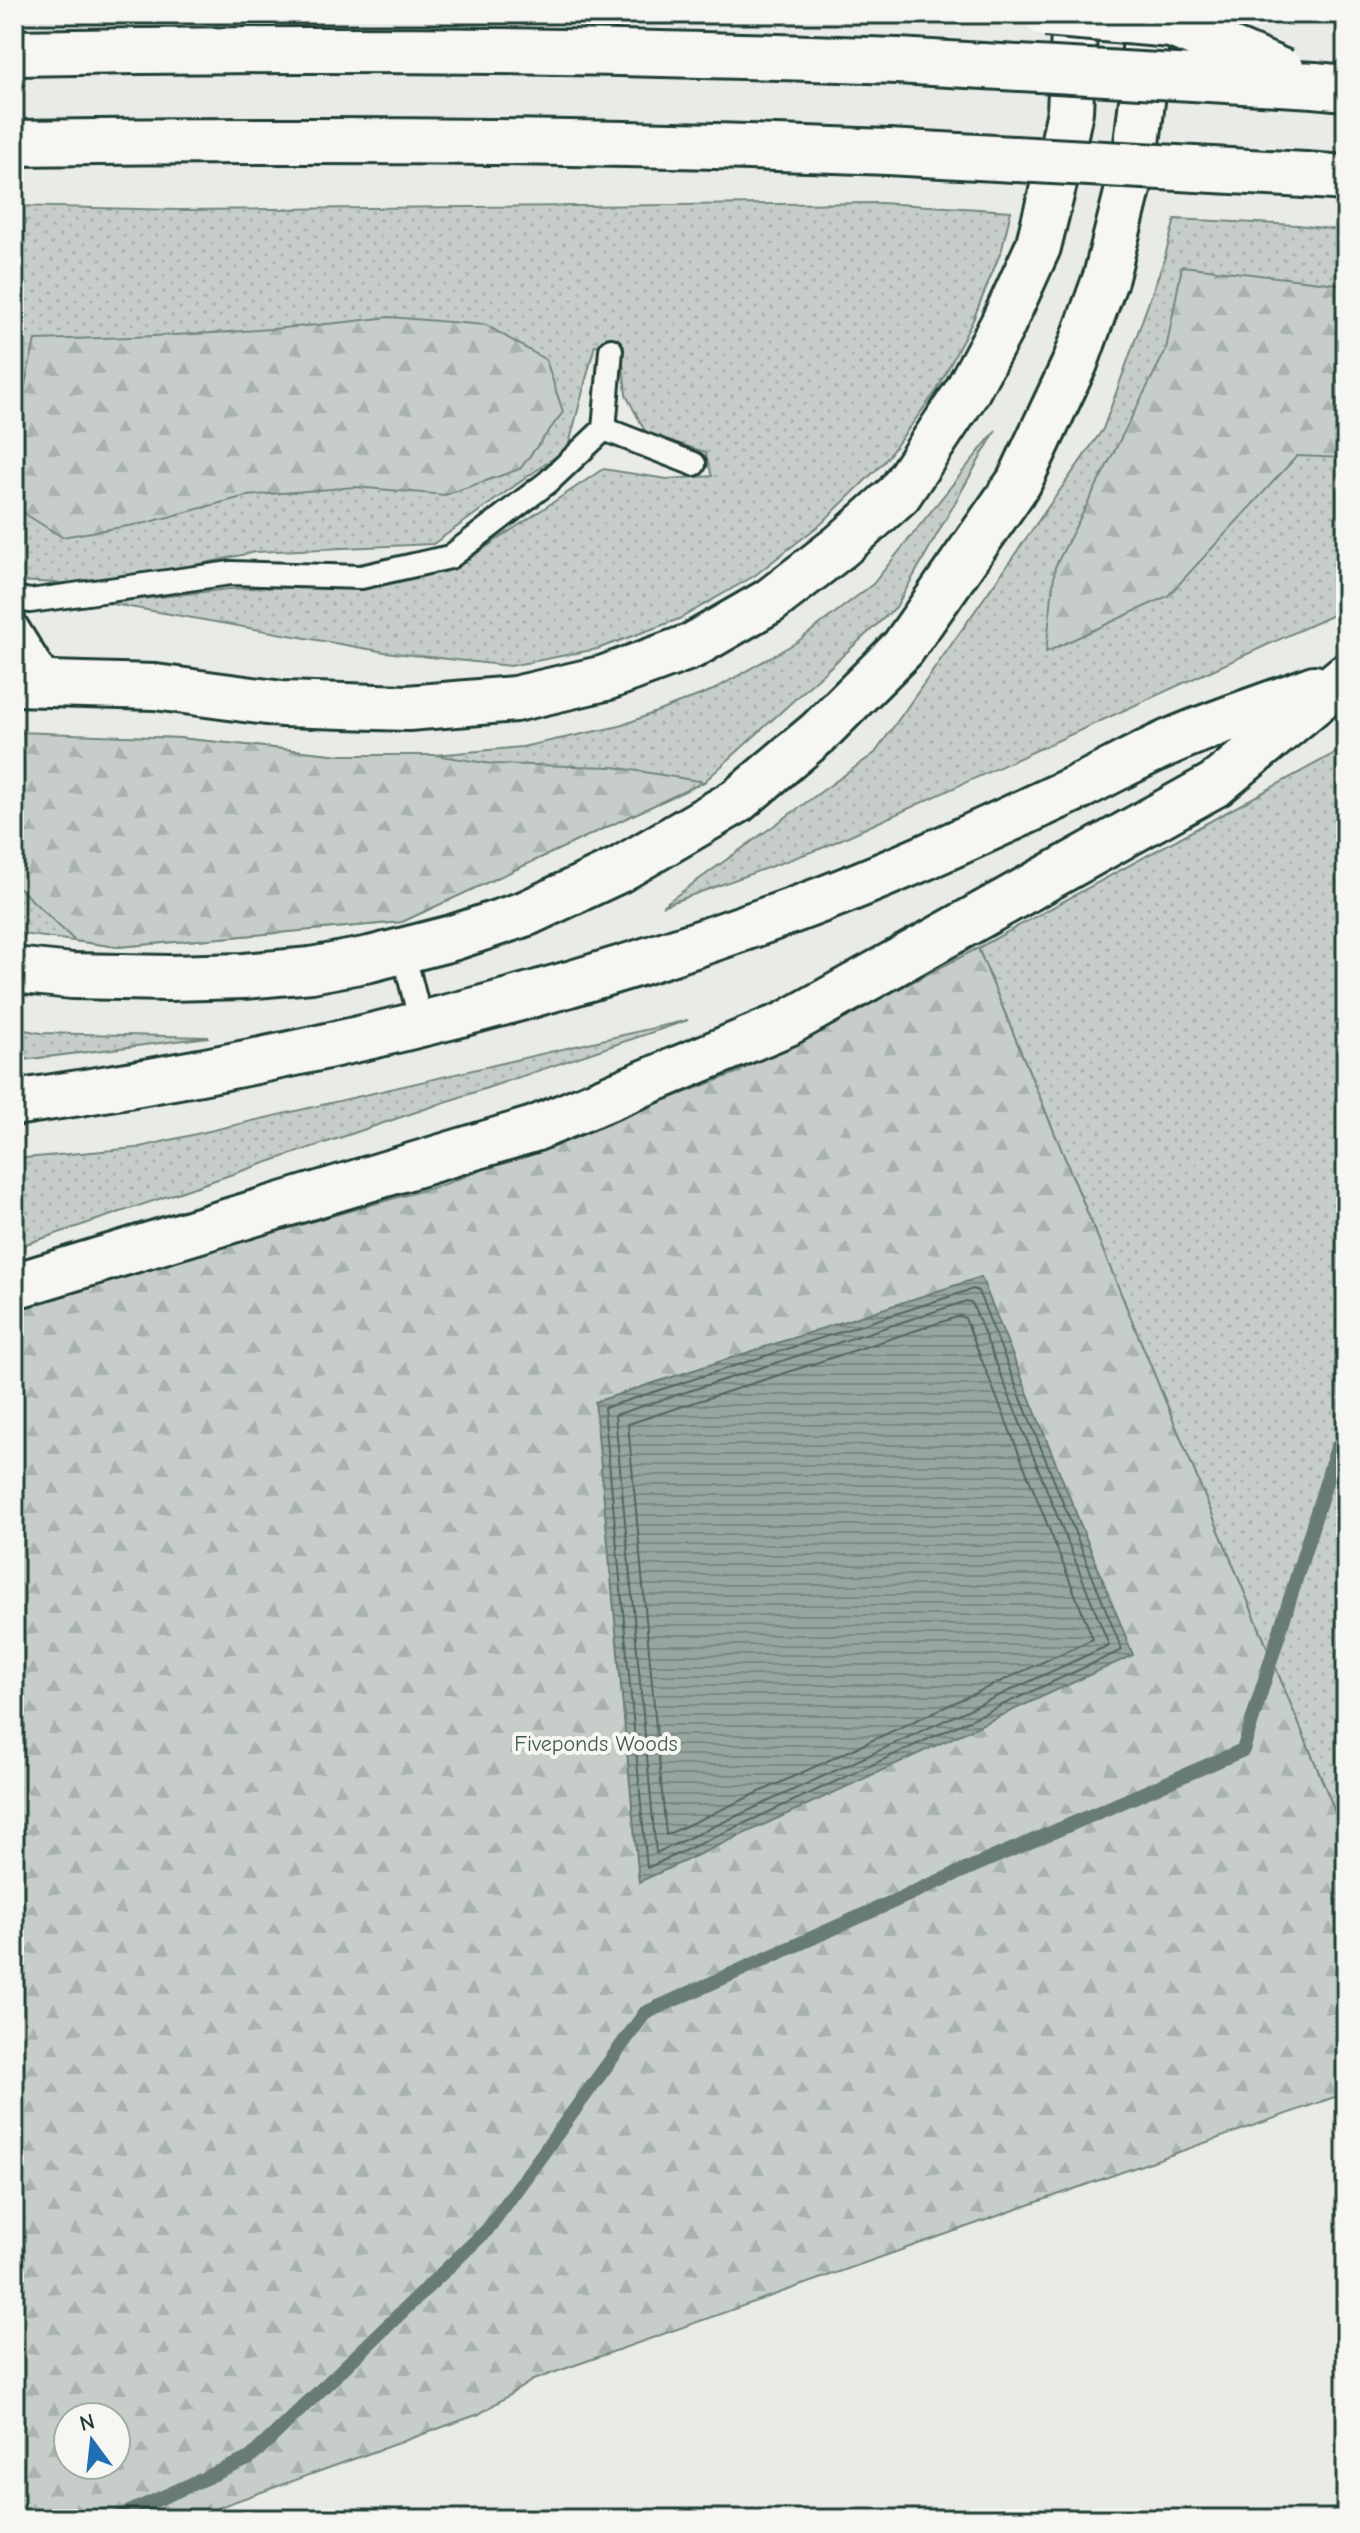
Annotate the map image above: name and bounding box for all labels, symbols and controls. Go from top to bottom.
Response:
park label: Fiveponds Woods [514,1731,678,1757]
north arrow [52,2401,132,2481]
text: N [77,2408,97,2437]

